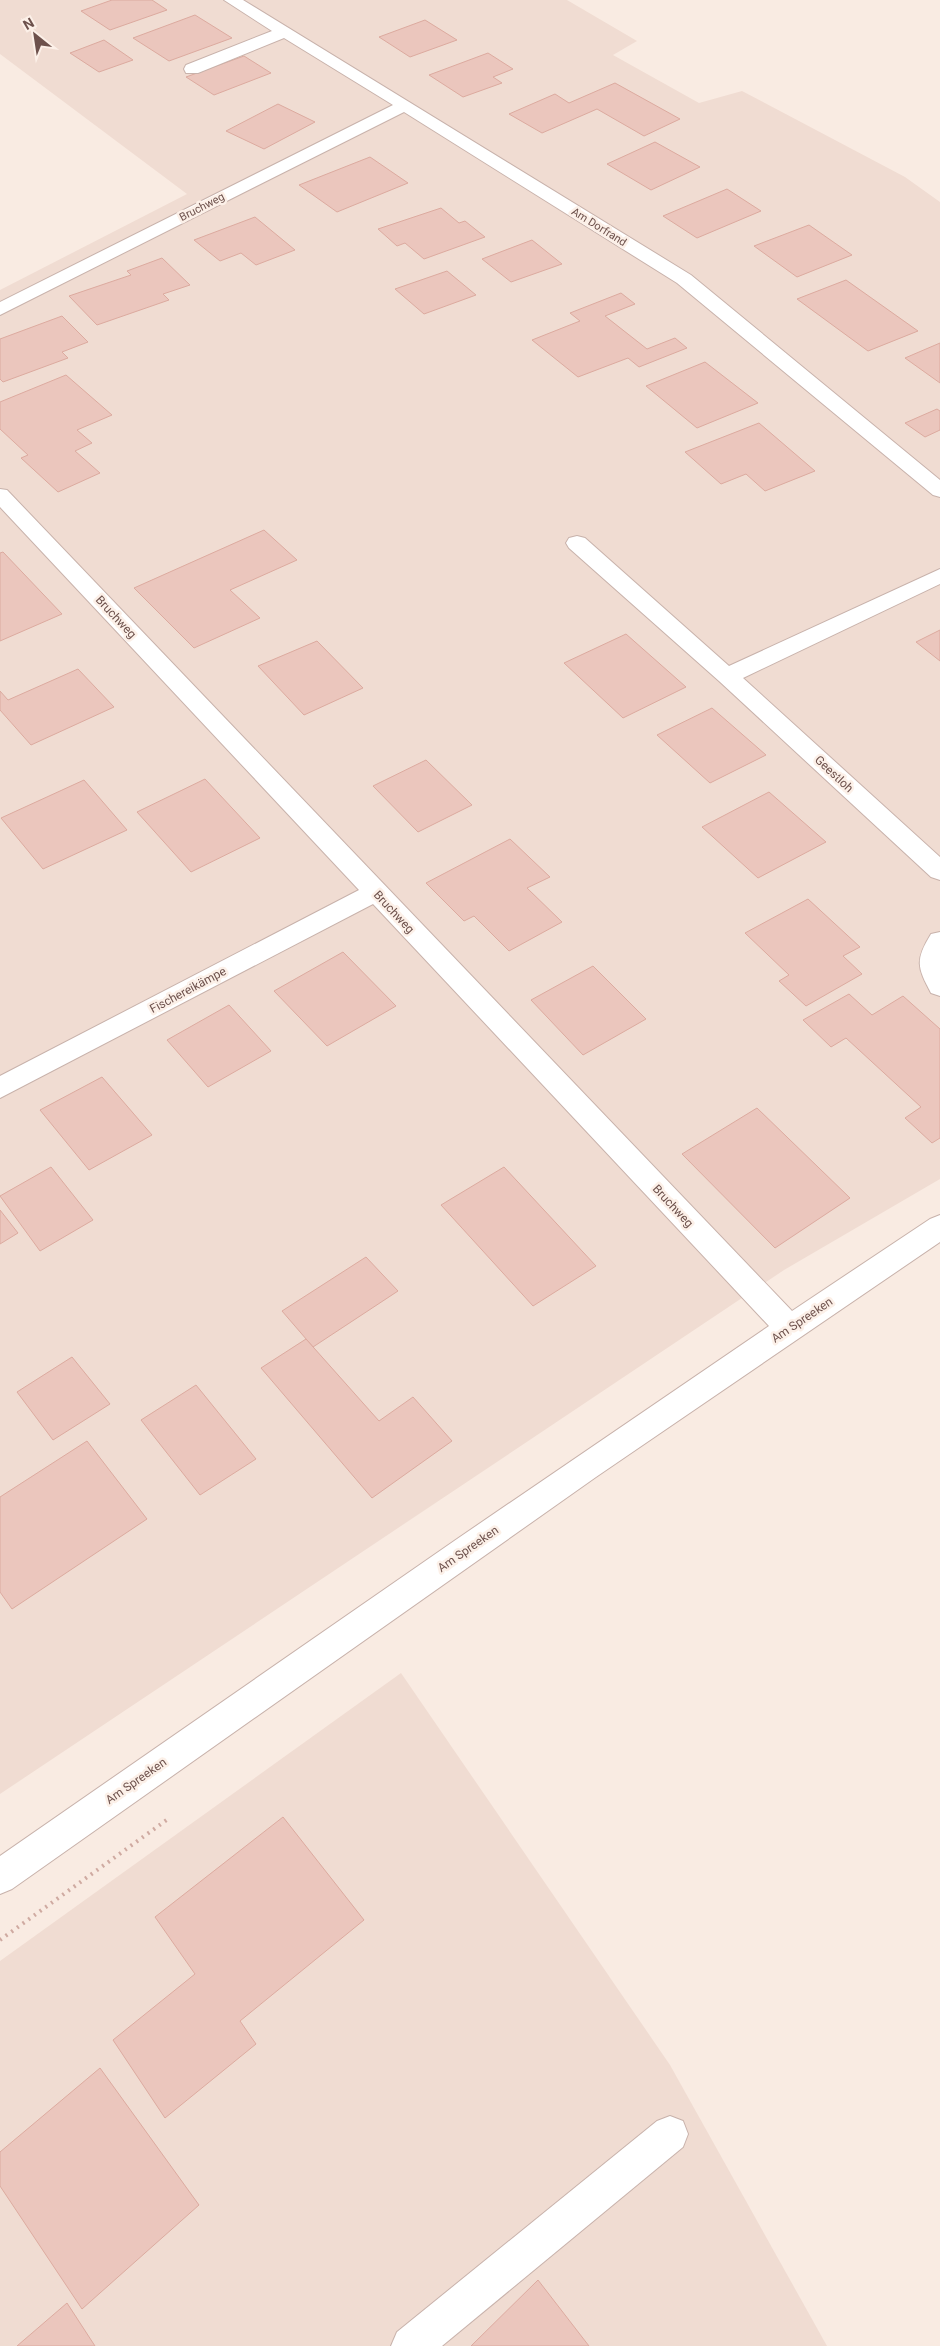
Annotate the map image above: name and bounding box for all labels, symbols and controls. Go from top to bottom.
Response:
north arrow [10,10,60,60]
text: N [20,14,37,33]
street label: Bruchweg [177,190,227,224]
street label: Am Dorfrand [569,205,629,249]
street label: Bruchweg [93,593,139,641]
street label: Geestloh [812,753,856,795]
street label: Bruchweg [371,888,417,936]
street label: Fischereikämpe [147,964,229,1016]
street label: Bruchweg [650,1182,696,1230]
street label: Am Spreeken [769,1294,835,1346]
street label: Am Spreeken [435,1523,501,1575]
street label: Am Spreeken [103,1755,169,1807]

